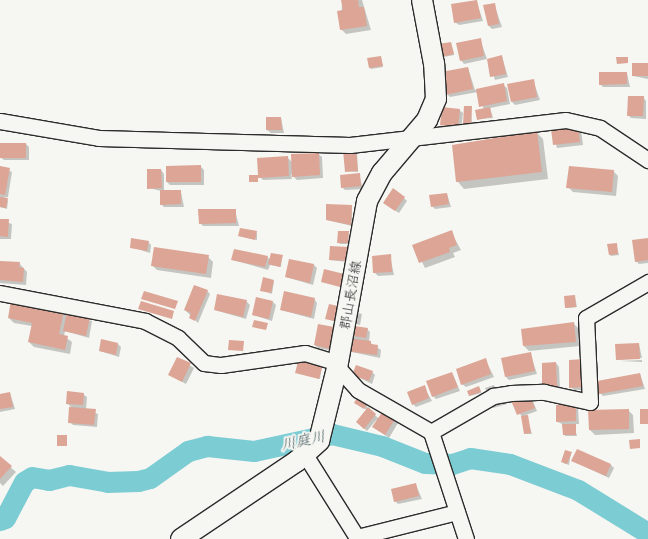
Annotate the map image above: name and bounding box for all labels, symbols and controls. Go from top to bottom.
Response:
street label: 郡山長沼線 [336,259,364,331]
water label: 川庭川 [279,427,327,453]

